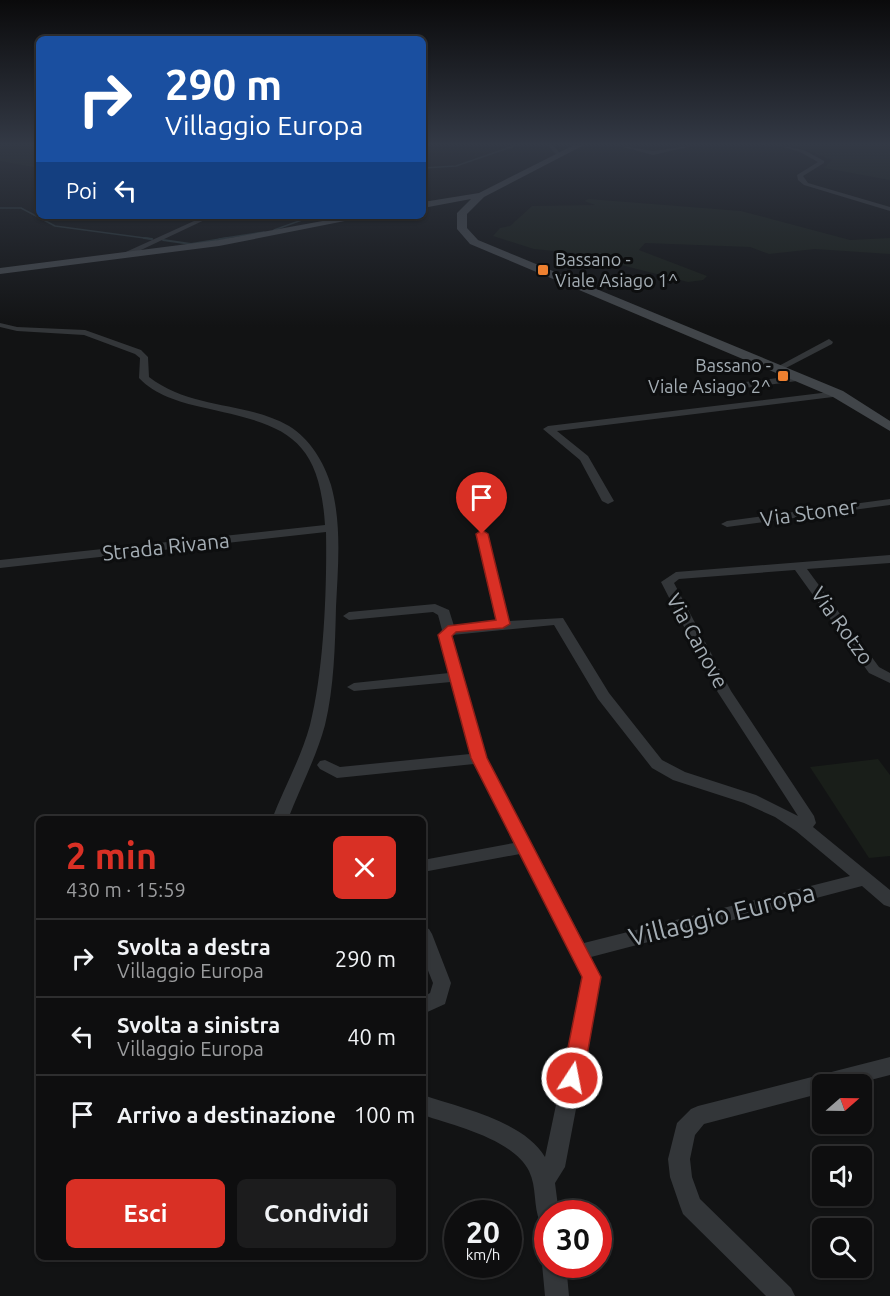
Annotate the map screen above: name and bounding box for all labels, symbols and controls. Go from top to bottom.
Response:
icon: right [66,60,144,138]
text: 290 m [165,61,282,108]
text: Villaggio Europa [165,110,363,140]
icon: left [109,174,142,207]
text: Poi [66,178,97,203]
place label: Bassano - Viale Asiago 1^ [555,249,678,290]
marker: Bassano - Viale Asiago 1^ [536,263,550,277]
place label: Bassano - Viale Asiago 2^ [648,355,771,396]
marker: Bassano - Viale Asiago 2^ [776,369,790,383]
pin [456,472,507,534]
icon: arrive [465,481,498,514]
street label: Via Stoner [759,493,859,531]
street label: Strada Rivana [101,527,231,565]
street label: Via Rotzo [807,582,879,669]
street label: Via Canove [662,589,734,692]
text: 2 min [66,835,157,876]
button: close [333,836,396,899]
street label: Villaggio Europa [626,877,818,952]
text: 430 m · 15:59 [66,878,186,901]
text: Svolta a destra [117,934,271,959]
icon: right [66,942,99,975]
text: 290 m [335,946,396,971]
text: Villaggio Europa [117,959,264,982]
text: Svolta a sinistra [117,1012,280,1037]
icon: left [66,1020,99,1053]
text: 40 m [347,1024,396,1049]
text: Villaggio Europa [117,1037,264,1060]
position arrow [540,1046,604,1110]
north arrow [812,1074,872,1134]
map controls [812,1074,872,1278]
icon: arrive [66,1098,99,1131]
text: Arrivo a destinazione [117,1102,336,1127]
text: 100 m [354,1102,415,1127]
button: sound [812,1146,872,1206]
button: Esci [66,1179,225,1248]
button: Condividi [237,1179,396,1248]
speed limit sign: 30 [534,1200,612,1278]
text: 20 [466,1215,500,1249]
button: search [812,1218,872,1278]
text: km/h [466,1246,500,1263]

